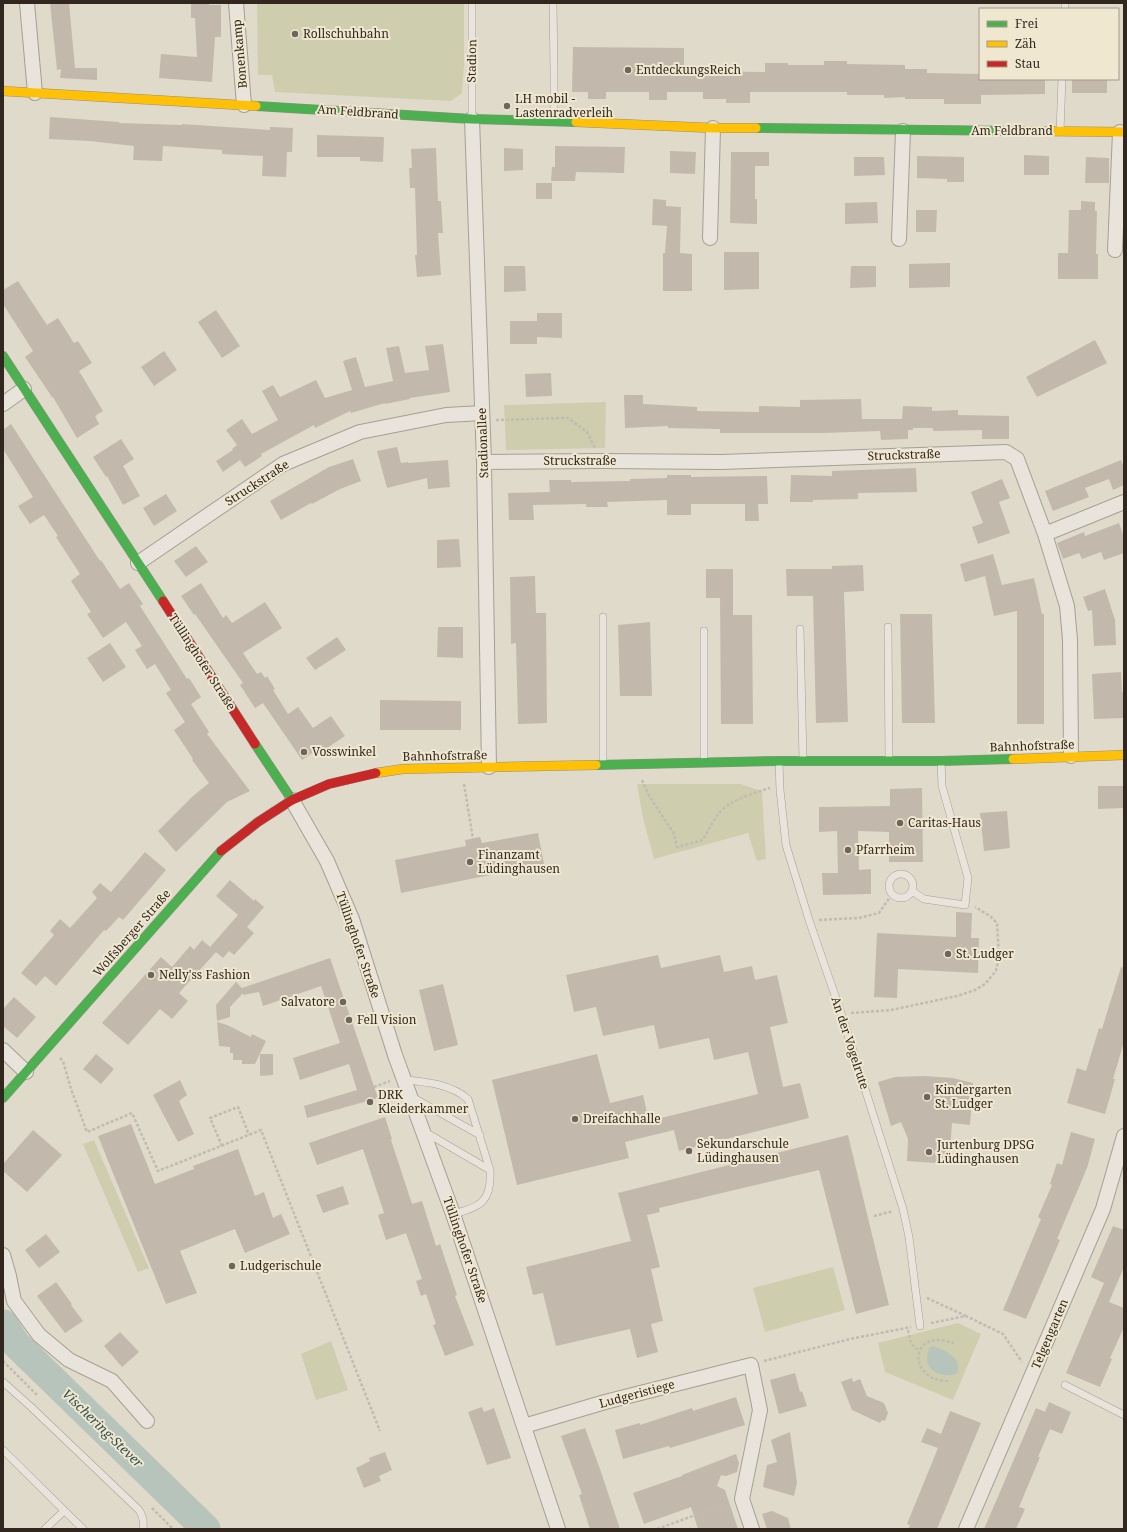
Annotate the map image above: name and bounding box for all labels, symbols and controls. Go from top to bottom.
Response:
legend [979,8,1119,80]
text: Frei [1015,15,1038,32]
street label: Bonenkamp [228,19,251,89]
place label: Rollschuhbahn [303,25,389,42]
marker: Rollschuhbahn [290,29,300,39]
text: Zäh [1015,35,1037,52]
street label: Stadion [463,39,480,83]
text: Stau [1015,55,1041,72]
place label: EntdeckungsReich [636,61,741,78]
marker: EntdeckungsReich [623,65,633,75]
place label: LH mobil - Lastenradverleih [515,90,614,121]
street label: Am Feldbrand [317,100,400,123]
marker: LH mobil - Lastenradverleih [502,101,512,111]
street label: Am Feldbrand [971,122,1053,139]
street label: Stadionallee [473,408,492,479]
street label: Struckstraße [867,445,941,464]
street label: Struckstraße [544,452,616,469]
street label: Struckstraße [222,456,292,510]
street label: Tüllinghofer Straße [165,610,240,713]
street label: Bahnhofstraße [989,736,1075,755]
place label: Vosswinkel [312,743,376,760]
street label: Bahnhofstraße [402,746,488,765]
marker: Vosswinkel [299,747,309,757]
place label: Caritas-Haus [908,814,981,831]
marker: Caritas-Haus [895,818,905,828]
place label: Pfarrheim [856,841,915,858]
marker: Pfarrheim [843,845,853,855]
place label: Finanzamt Lüdinghausen [478,846,560,877]
marker: Finanzamt Lüdinghausen [465,857,475,867]
street label: Wolfsberger Straße [89,885,174,980]
street label: Tüllinghofer Straße [332,889,385,1000]
place label: St. Ludger [956,945,1014,962]
marker: St. Ludger [943,949,953,959]
place label: Nelly'ss Fashion [159,966,251,983]
marker: Nelly'ss Fashion [146,970,156,980]
place label: Salvatore [281,993,335,1010]
street label: An der Vogelrute [827,994,874,1091]
marker: Salvatore [338,997,348,1007]
place label: Fell Vision [357,1011,417,1028]
marker: Fell Vision [344,1015,354,1025]
place label: Kindergarten St. Ludger [935,1081,1012,1112]
place label: DRK Kleiderkammer [378,1086,469,1117]
marker: Kindergarten St. Ludger [922,1092,932,1102]
marker: DRK Kleiderkammer [365,1097,375,1107]
place label: Dreifachhalle [583,1110,661,1127]
marker: Dreifachhalle [570,1114,580,1124]
place label: Sekundarschule Lüdinghausen [697,1135,789,1166]
place label: Jurtenburg DPSG Lüdinghausen [936,1136,1035,1167]
marker: Sekundarschule Lüdinghausen [684,1146,694,1156]
marker: Jurtenburg DPSG Lüdinghausen [924,1147,934,1157]
street label: Tüllinghofer Straße [439,1194,492,1305]
place label: Ludgerischule [240,1257,322,1274]
marker: Ludgerischule [227,1261,237,1271]
street label: Telgengarten [1027,1296,1072,1372]
street label: Ludgeristiege [597,1375,677,1412]
water label: Vischering-Stever [59,1385,148,1472]

